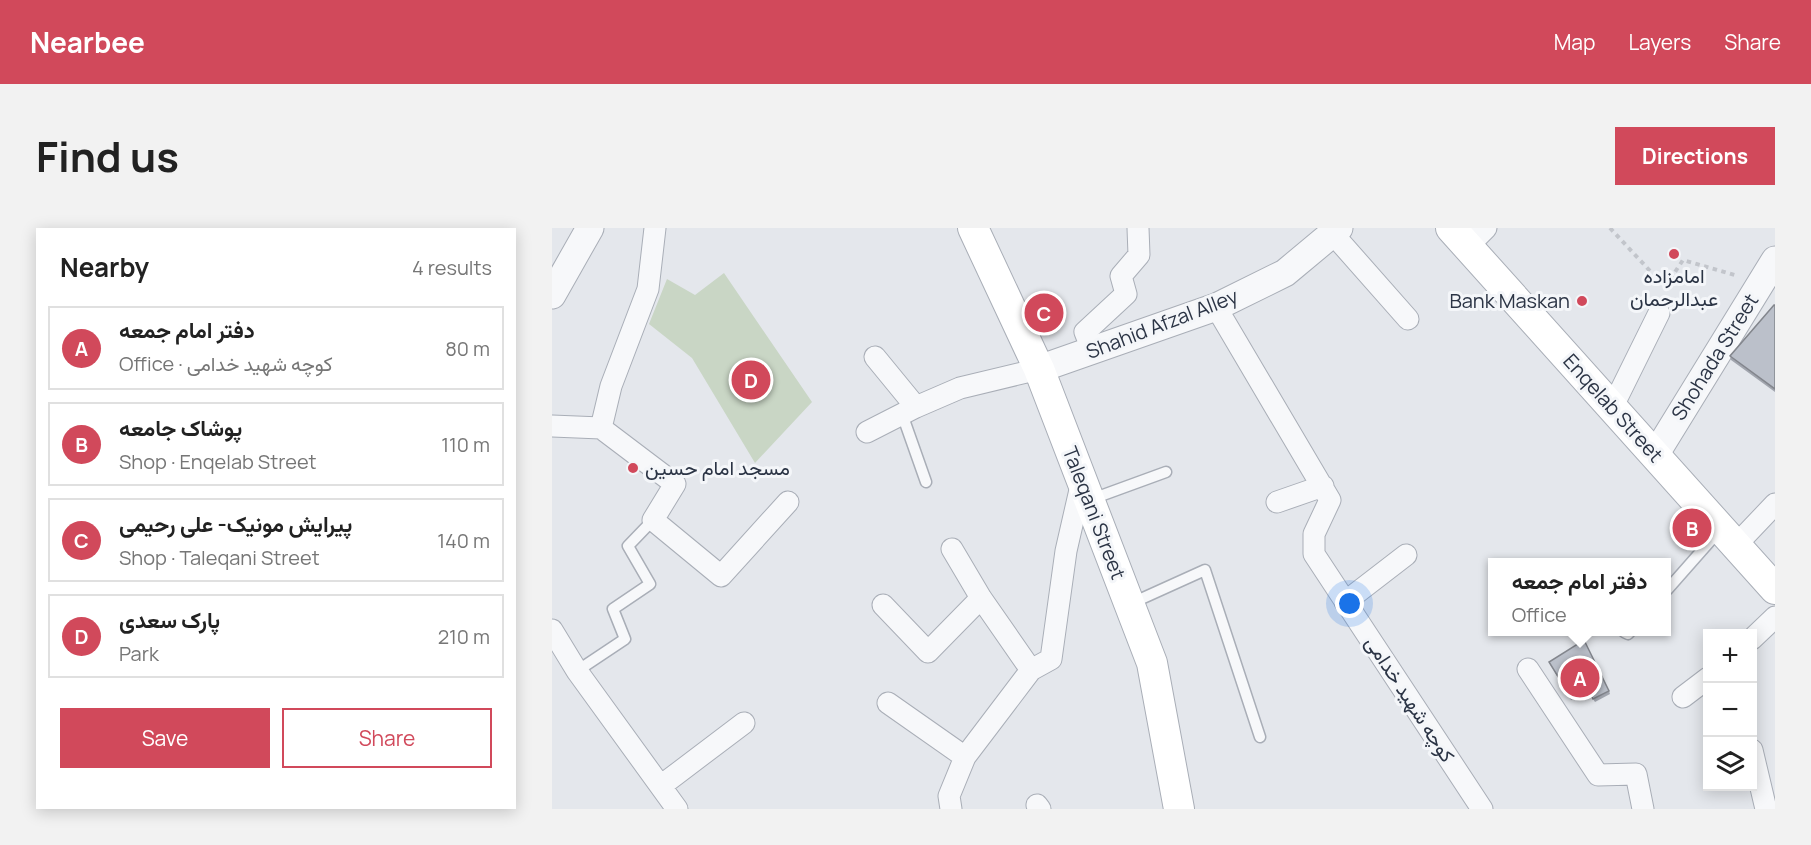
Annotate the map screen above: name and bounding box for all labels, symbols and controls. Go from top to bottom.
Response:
text: Nearbee [30,23,145,61]
text: Map [1554,28,1595,56]
text: Layers [1628,28,1691,56]
text: Share [1724,28,1781,56]
text: Find us [36,127,179,185]
button: Directions [1615,127,1775,185]
marker: امامزاده عبدالرحمان [1667,247,1681,261]
text: Nearby [60,249,149,285]
text: 4 results [412,254,492,281]
place label: امامزاده عبدالرحمان [1630,262,1718,312]
street label: Shahid Afzal Alley [1082,282,1242,365]
place label: Bank Maskan [1450,287,1570,314]
street label: Shohada Street [1665,288,1764,425]
pin: C [1024,290,1064,335]
marker: Bank Maskan [1575,294,1589,308]
text: دفتر امام جمعه [119,315,255,345]
text: A [75,335,88,362]
text: 80 m [445,335,490,362]
street label: Enqelab Street [1557,348,1669,468]
text: Office · کوچه شهید خدامی [119,350,333,377]
pin: D [732,358,770,402]
text: پوشاک جامعه [119,413,242,443]
text: B [75,431,88,458]
text: 110 m [441,431,490,458]
street label: Taleqani Street [1057,443,1132,583]
text: Shop · Enqelab Street [119,448,317,475]
place label: مسجد امام حسین [645,454,790,481]
marker: مسجد امام حسین [626,461,640,475]
pin: B [1672,506,1712,550]
text: پیرایش مونیک- علی رحیمی [119,509,352,539]
text: C [74,527,89,554]
text: 140 m [437,527,490,554]
text: Shop · Taleqani Street [119,544,320,571]
popup [1488,558,1671,636]
text: دفتر امام جمعه [1512,566,1647,596]
your location [1335,589,1364,618]
text: Office [1512,601,1567,628]
text: پارک سعدی [119,605,220,635]
text: D [74,623,89,650]
text: 210 m [438,623,490,650]
map controls [1703,629,1757,791]
button: + [1703,629,1757,683]
street label: کوچه شهید خدامی [1359,630,1462,768]
text: Park [119,640,159,667]
pin: A [1560,656,1600,700]
button: − [1703,683,1757,737]
button: Save [60,708,270,768]
button: Share [282,708,492,768]
button: layers [1703,737,1757,791]

